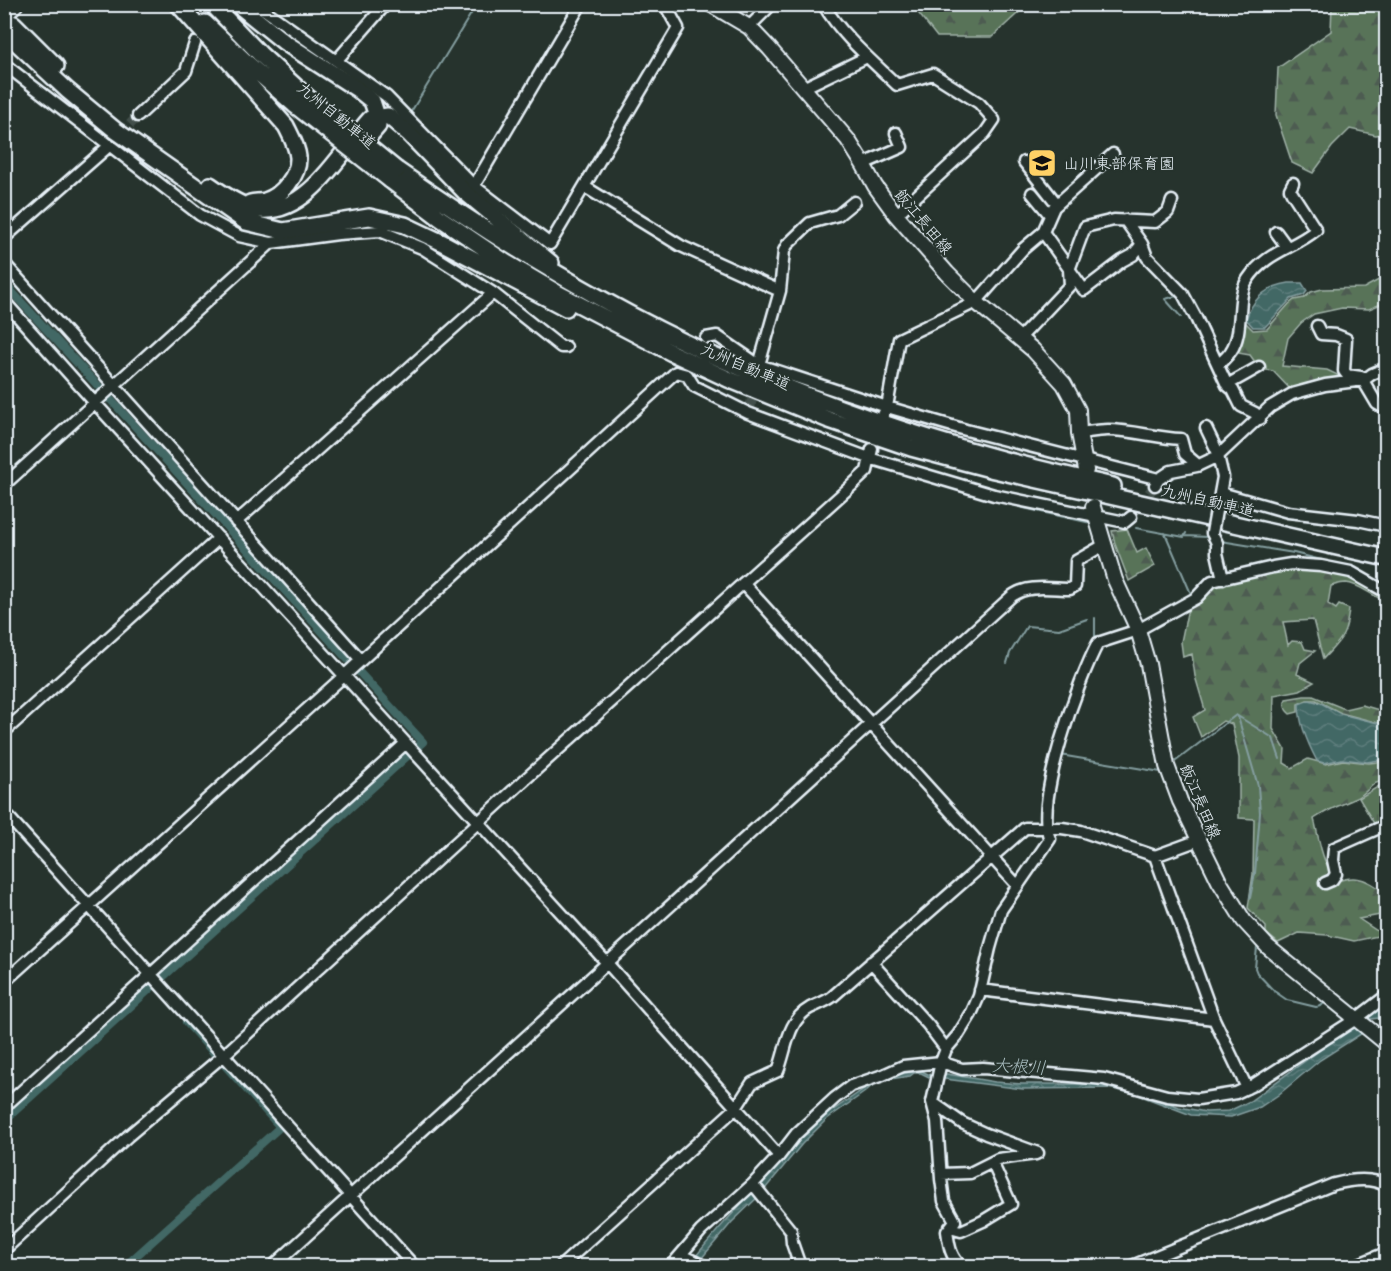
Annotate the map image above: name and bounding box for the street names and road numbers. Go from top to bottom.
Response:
street label: 九州自動車道 [293,76,381,154]
street label: 飯江長田線 [890,183,958,259]
street label: 九州自動車道 [698,337,794,395]
street label: 九州自動車道 [1159,478,1257,522]
street label: 飯江長田線 [1175,760,1227,842]

